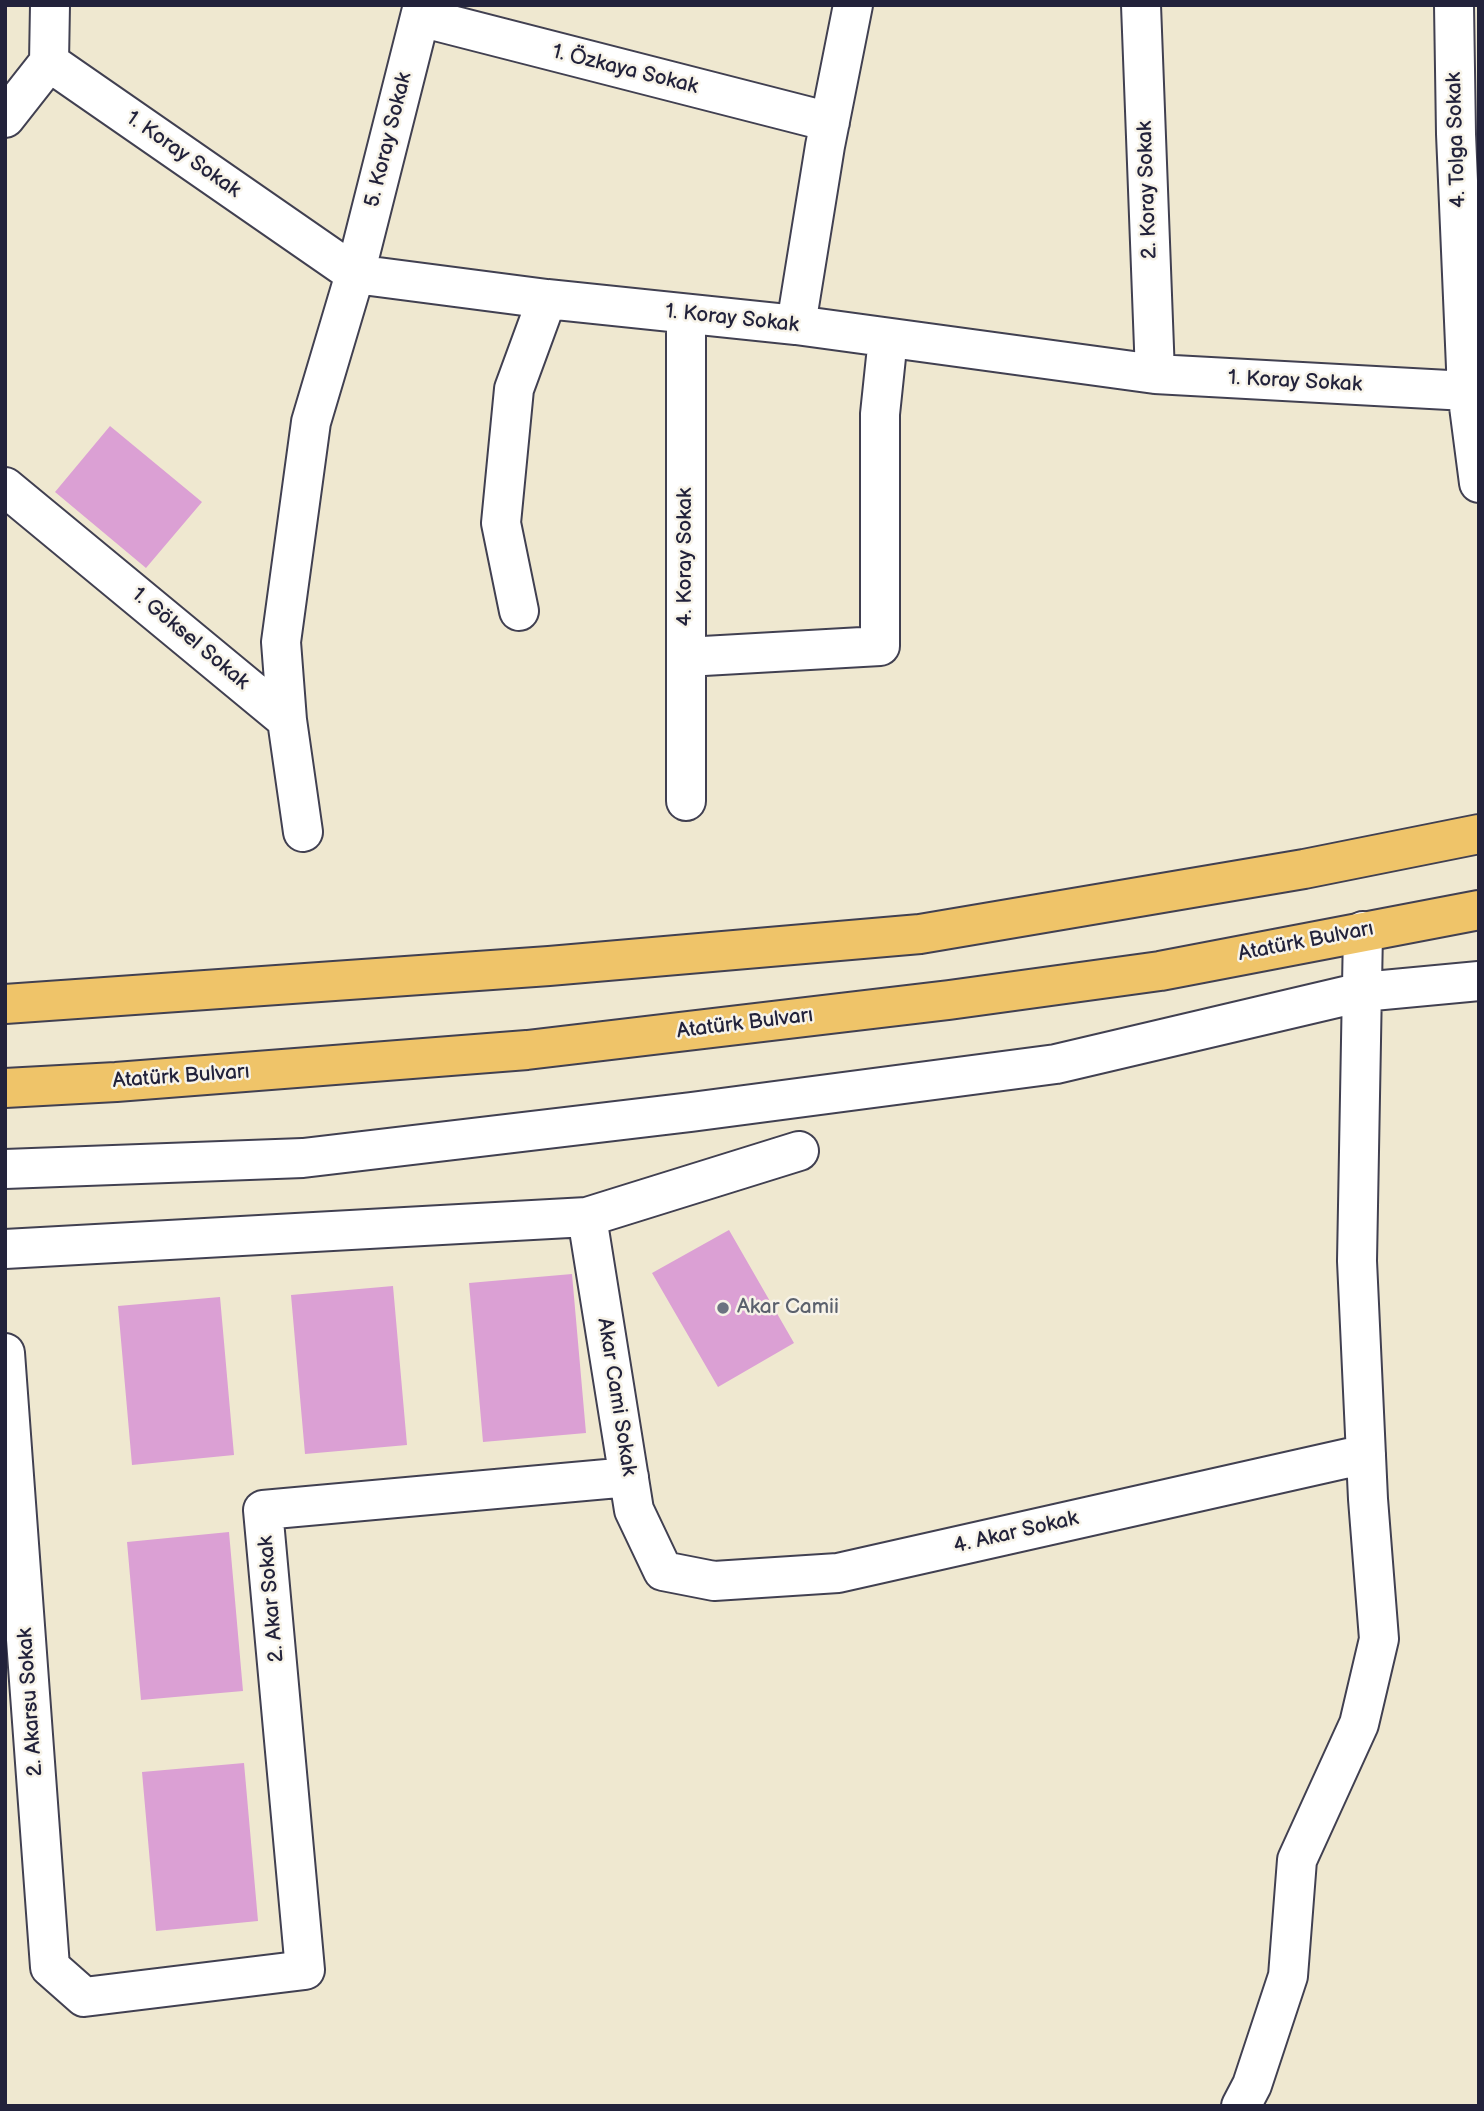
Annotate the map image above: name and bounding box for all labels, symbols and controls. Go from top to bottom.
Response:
street label: 1. Özkaya Sokak [549,40,701,100]
street label: 5. Koray Sokak [360,70,418,210]
street label: 4. Tolga Sokak [1442,72,1472,208]
street label: 1. Koray Sokak [121,106,245,204]
street label: 2. Koray Sokak [1133,120,1163,260]
street label: 1. Koray Sokak [664,299,800,339]
street label: 1. Koray Sokak [1227,366,1363,398]
street label: 4. Koray Sokak [673,488,699,626]
street label: 1. Göksel Sokak [126,583,254,695]
street label: Atatürk Bulvarı [1236,917,1376,967]
street label: Atatürk Bulvarı [675,1003,815,1045]
street label: Atatürk Bulvarı [112,1060,250,1094]
place label: Akar Camii [737,1295,839,1321]
marker: Akar Camii [715,1300,731,1316]
street label: Akar Cami Sokak [591,1316,641,1478]
street label: 4. Akar Sokak [951,1506,1081,1560]
street label: 2. Akar Sokak [254,1535,290,1663]
street label: 2. Akarsu Sokak [13,1627,49,1777]

